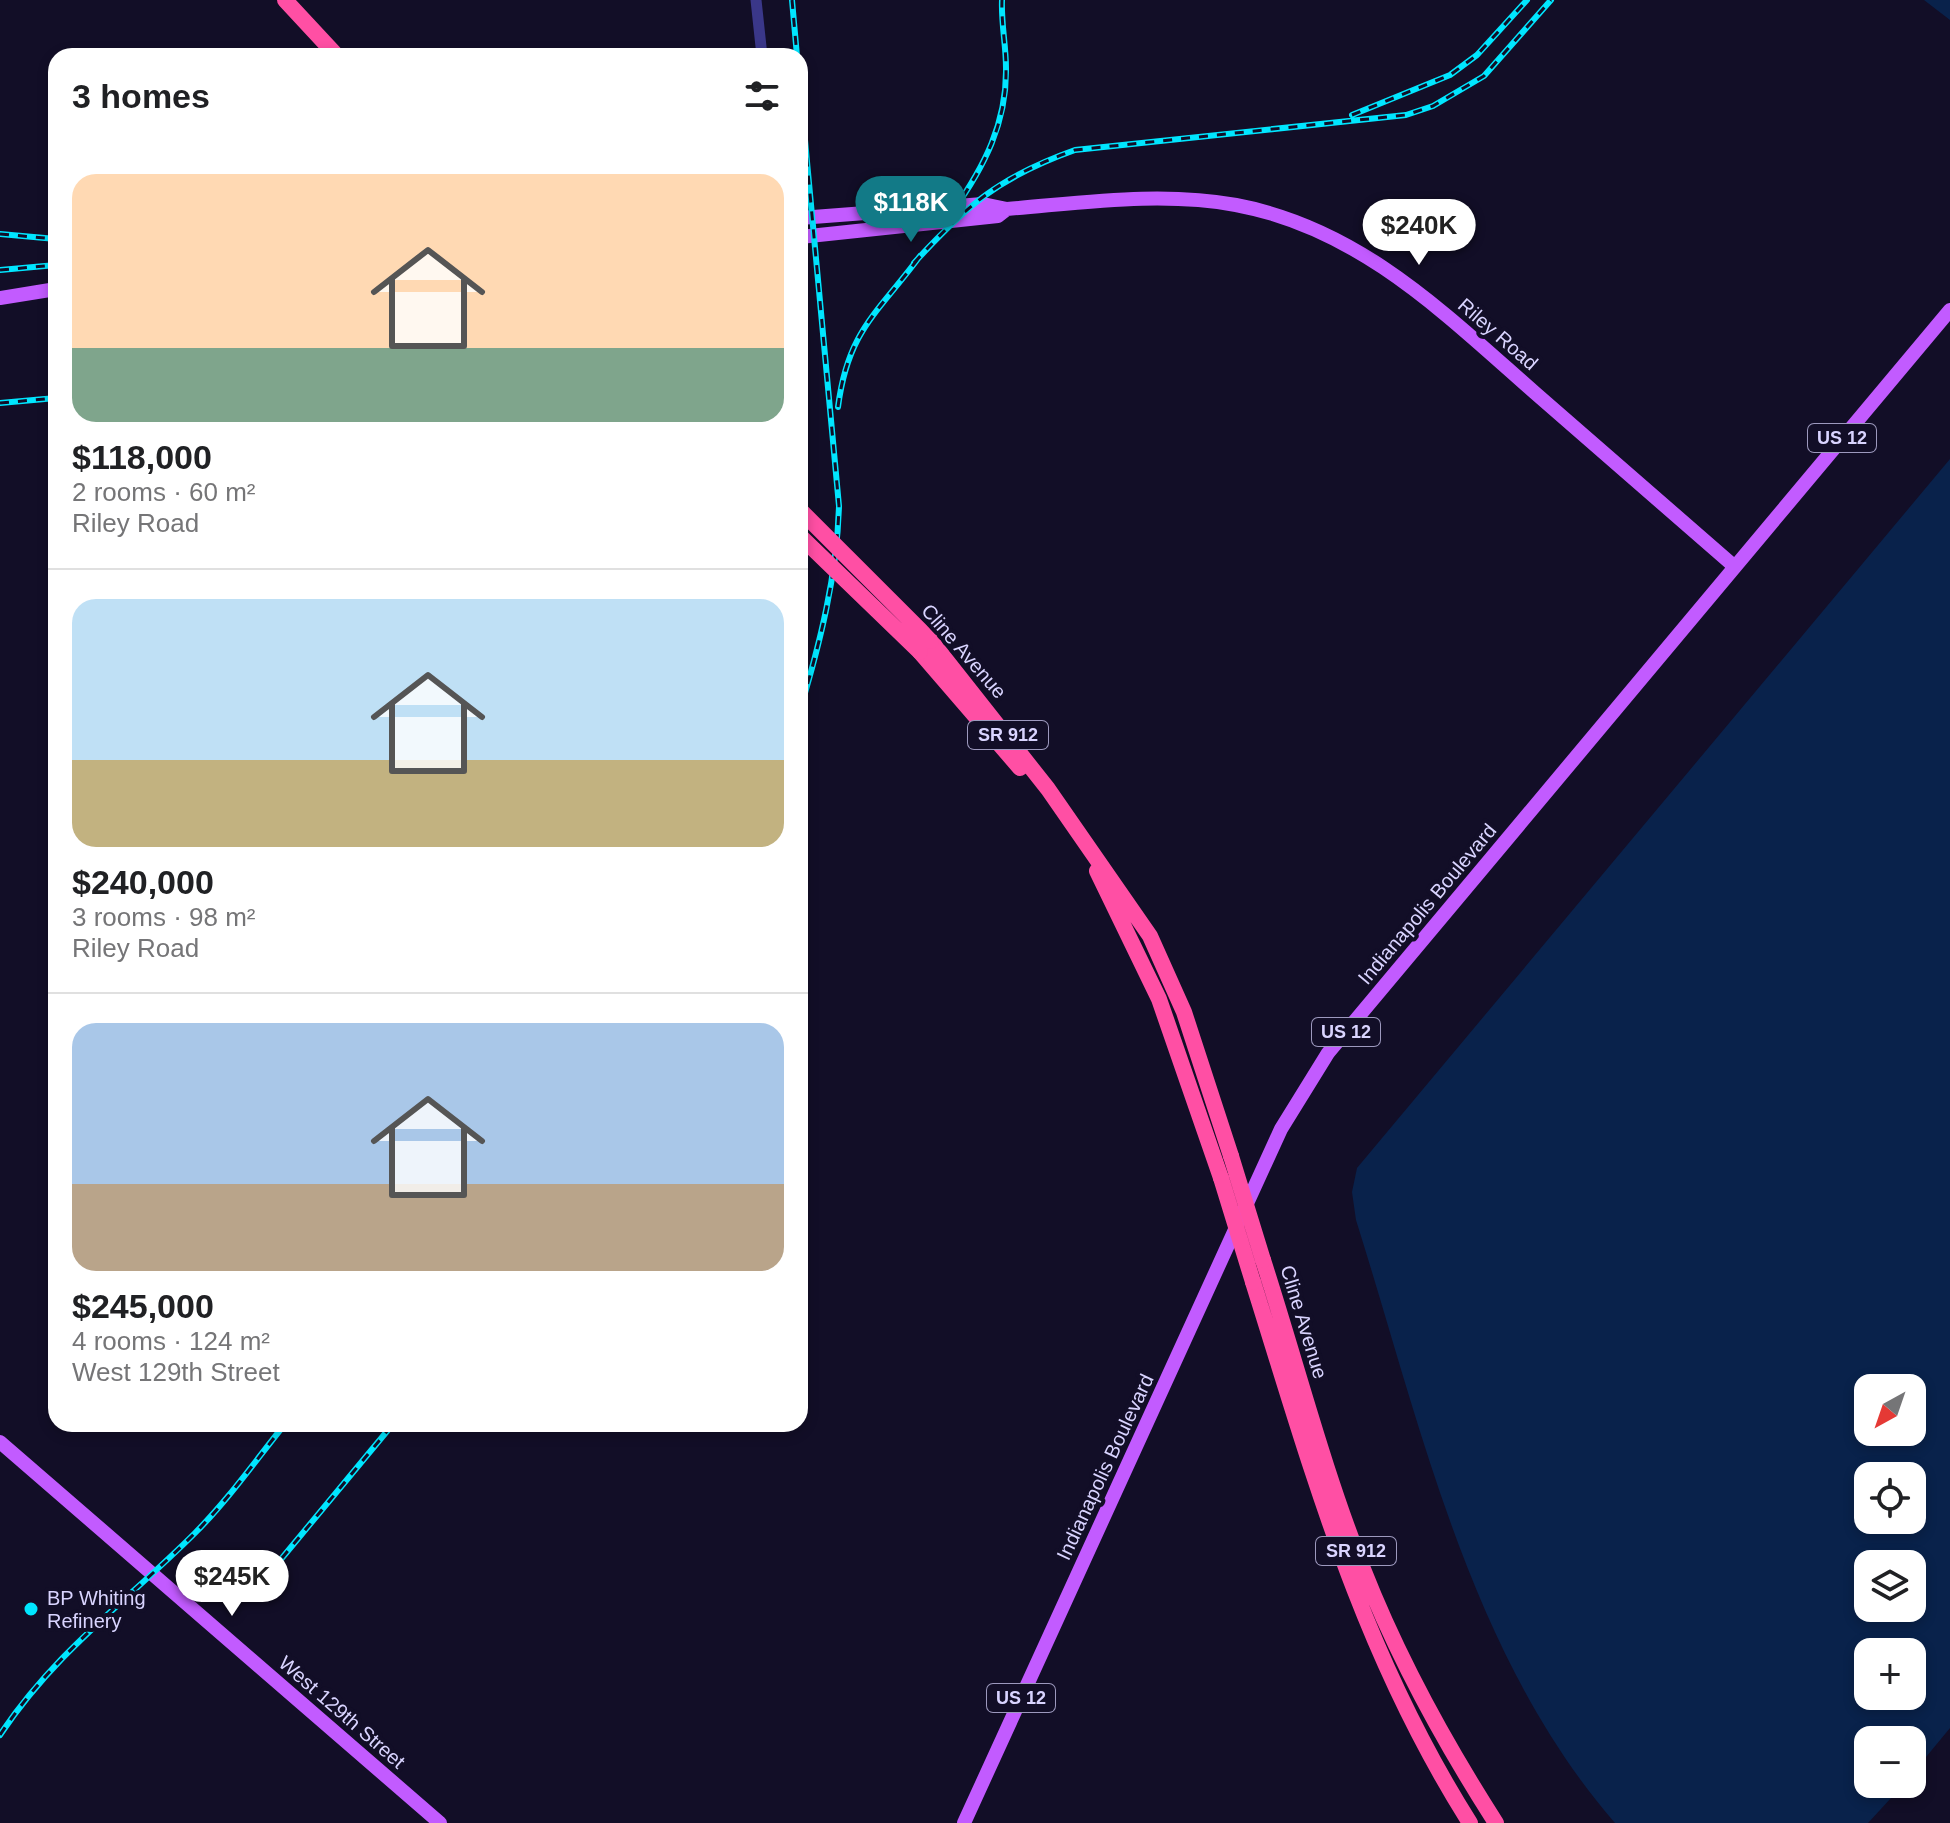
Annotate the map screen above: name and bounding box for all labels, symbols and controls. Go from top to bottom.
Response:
icon: filters [740,74,784,118]
text: 3 homes [72,77,210,115]
pin: $118K [855,176,967,244]
text: $118K [873,187,949,217]
pin: $240K [1363,199,1475,267]
text: $240K [1381,210,1457,240]
icon: home [356,226,500,370]
street label: Riley Road [1454,294,1542,374]
road number: US 12 [1808,424,1876,452]
text: $118,000 [72,438,212,476]
text: 2 rooms · 60 m² [72,477,256,507]
text: Riley Road [72,508,199,538]
street label: Cline Avenue [917,599,1011,703]
icon: home [356,651,500,795]
road number: SR 912 [968,721,1048,749]
street label: Indianapolis Boulevard [1354,819,1500,989]
text: $240,000 [72,863,214,901]
text: 3 rooms · 98 m² [72,902,256,932]
text: Riley Road [72,933,199,963]
road number: US 12 [1312,1018,1380,1046]
icon: home [356,1075,500,1219]
street label: Cline Avenue [1276,1263,1332,1381]
text: $245,000 [72,1287,214,1325]
text: 4 rooms · 124 m² [72,1326,270,1356]
text: West 129th Street [72,1357,280,1387]
street label: Indianapolis Boulevard [1052,1371,1158,1563]
north arrow [1854,1374,1926,1446]
map controls [1854,1374,1926,1798]
button: locate [1854,1462,1926,1534]
road number: SR 912 [1316,1537,1396,1565]
pin: $245K [176,1550,288,1618]
button: layers [1854,1550,1926,1622]
text: $245K [194,1561,270,1591]
place label: BP Whiting Refinery [47,1587,146,1632]
marker: BP Whiting Refinery [22,1600,40,1618]
button: + [1854,1638,1926,1710]
street label: West 129th Street [275,1651,410,1773]
road number: US 12 [987,1684,1055,1712]
button: − [1854,1726,1926,1798]

